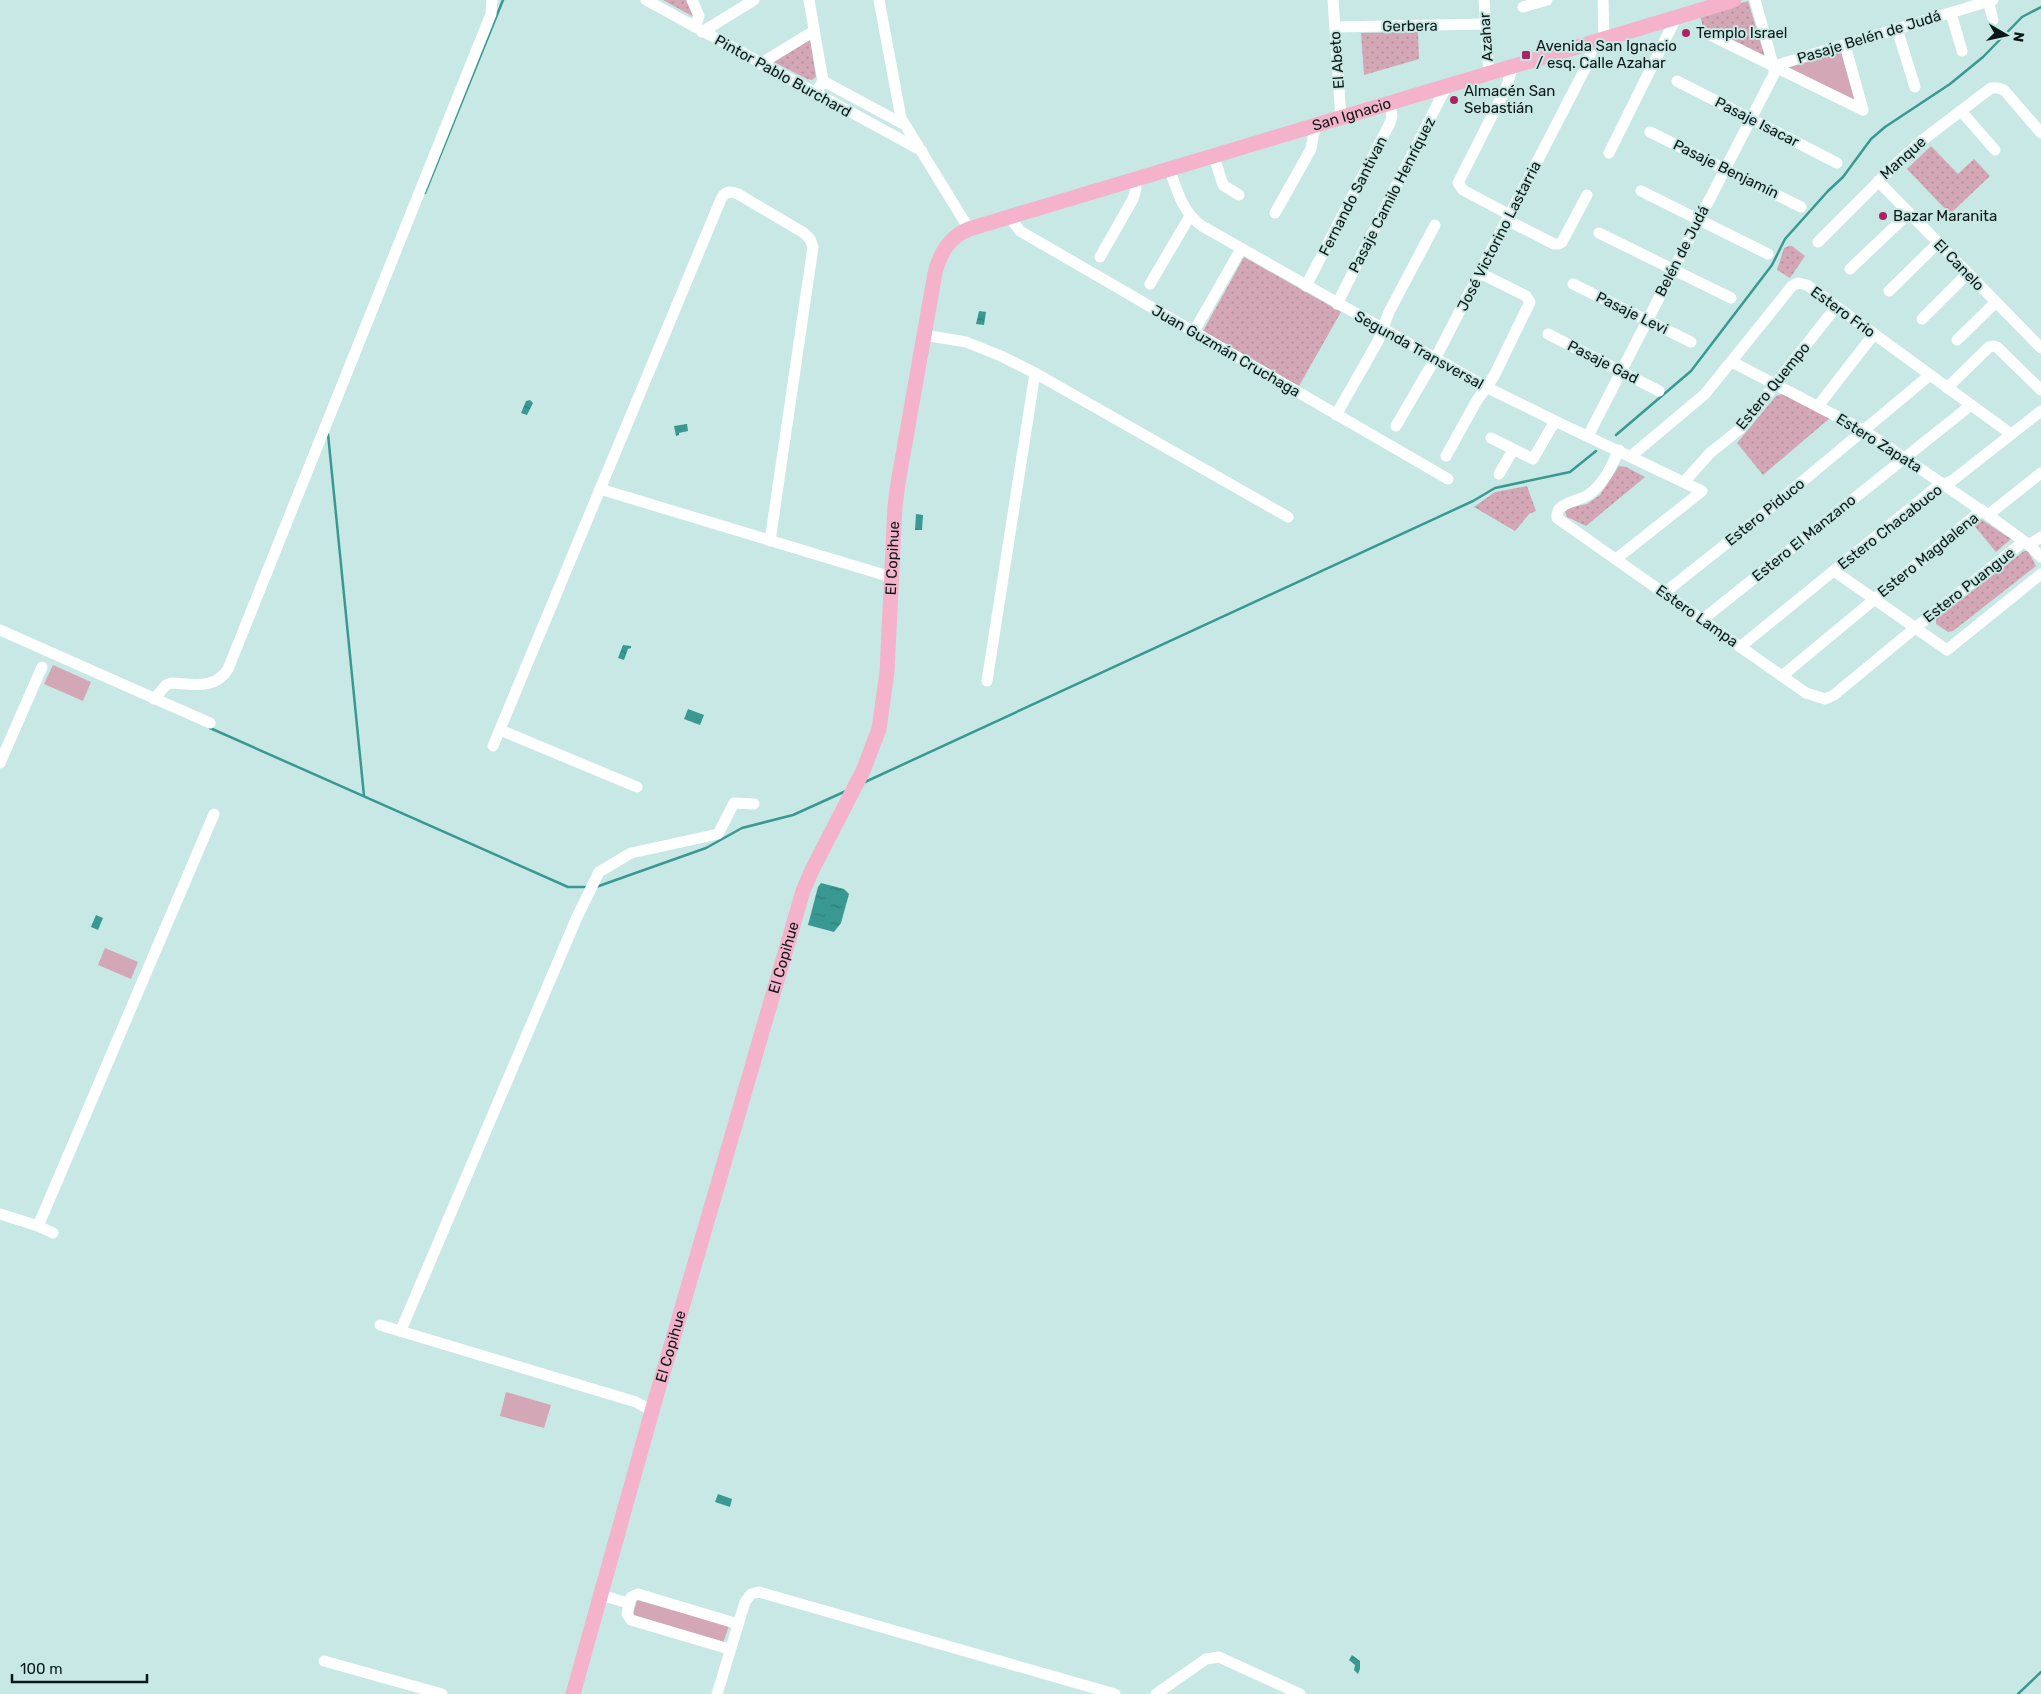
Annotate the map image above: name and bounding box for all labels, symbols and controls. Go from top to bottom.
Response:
street label: Pasaje Belén de Judá [1795,7,1943,67]
north arrow [1981,10,2031,60]
street label: Azahar [1475,12,1497,62]
street label: Gerbera [1382,17,1438,35]
place label: Templo Israel [1696,24,1788,42]
marker: Templo Israel [1680,27,1692,39]
street label: Pintor Pablo Burchard [712,31,854,121]
street label: El Abeto [1326,31,1348,89]
text: N [2009,31,2028,43]
place label: Avenida San Ignacio / esq. Calle Azahar [1536,37,1677,72]
marker: Avenida San Ignacio / esq. Calle Azahar [1520,49,1532,61]
place label: Almacén San Sebastián [1464,82,1555,117]
street label: Pasaje Isacar [1712,93,1802,151]
street label: San Ignacio [1310,94,1393,135]
marker: Almacén San Sebastián [1448,94,1460,106]
street label: Pasaje Camilo Henríquez [1345,114,1439,276]
street label: Fernando Santivan [1315,133,1391,259]
street label: Manque [1876,133,1930,183]
street label: Pasaje Benjamín [1670,136,1782,202]
street label: José Victorino Lastarria [1453,158,1545,314]
street label: Belén de Judá [1651,202,1713,300]
place label: Bazar Maranita [1893,207,1997,225]
marker: Bazar Maranita [1877,210,1889,222]
street label: El Canelo [1930,236,1988,294]
street label: Estero Frio [1807,283,1879,341]
street label: Pasaje Levi [1593,288,1671,338]
street label: Juan Guzmán Cruchaga [1149,301,1303,401]
street label: Segunda Transversal [1351,307,1487,393]
street label: Pasaje Gad [1565,336,1641,388]
street label: Estero Quempo [1732,339,1814,433]
street label: Estero Zapata [1833,410,1925,476]
street label: Estero Piduco [1722,474,1808,550]
street label: Estero Chacabuco [1834,481,1946,573]
street label: Estero El Manzano [1749,491,1859,585]
street label: Estero Magdalena [1874,509,1982,601]
street label: El Copihue [882,521,903,596]
street label: Estero Puangue [1920,544,2018,626]
street label: Estero Lampa [1652,581,1742,651]
street label: El Copihue [765,919,803,996]
street label: El Copihue [652,1308,690,1385]
scale bar [12,1652,148,1684]
text: 100 m [20,1660,62,1678]

